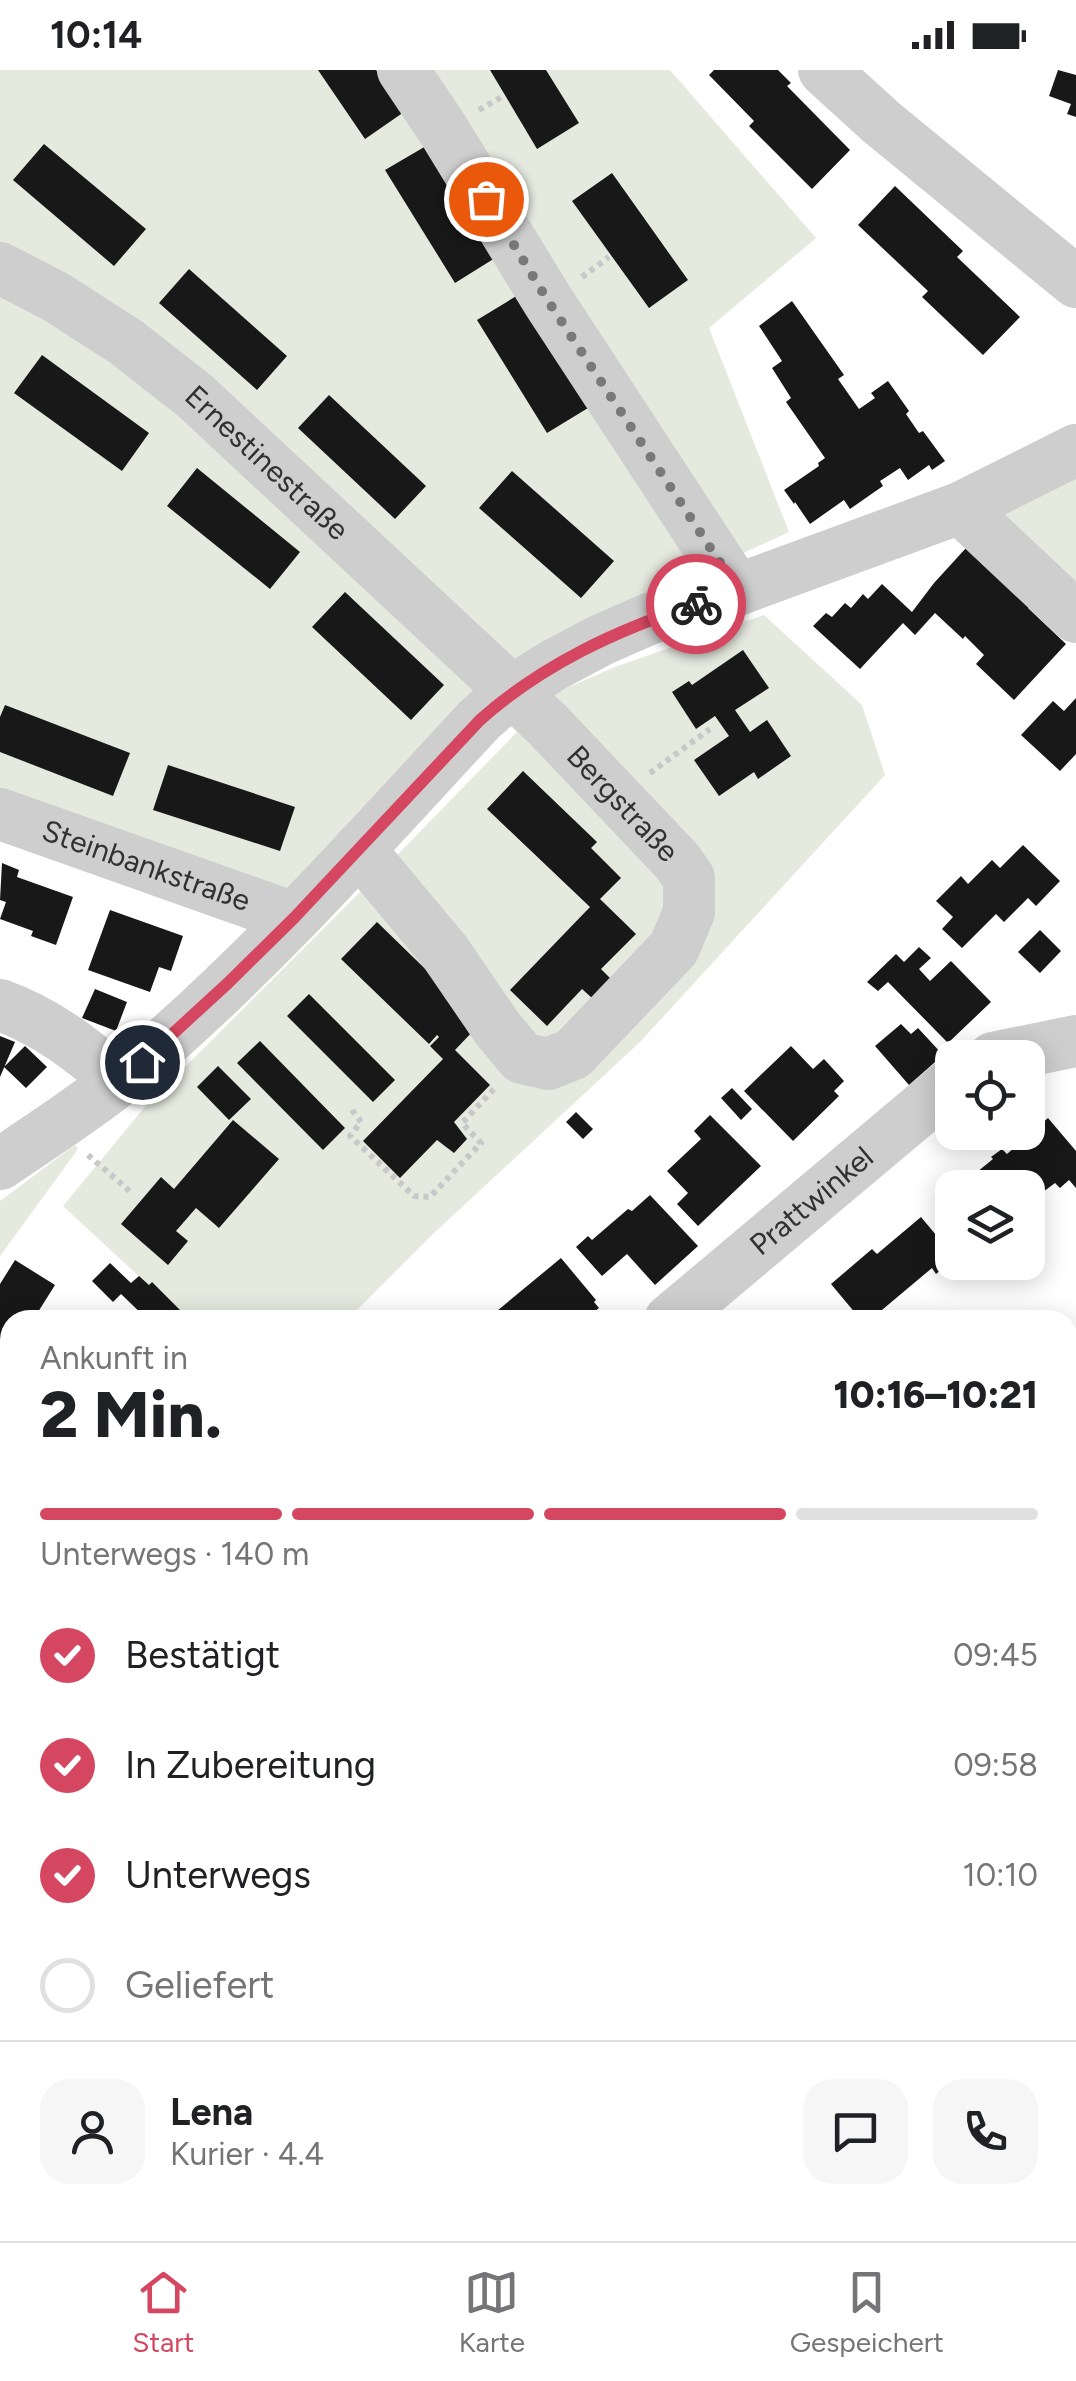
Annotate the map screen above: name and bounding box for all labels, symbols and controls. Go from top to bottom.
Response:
text: 10:14 [50,12,142,58]
pin [444,157,529,242]
icon: bag [459,172,514,227]
street label: Ernestinestraße [177,377,357,548]
courier [646,554,746,654]
icon: bike [669,577,724,632]
street label: Bergstraße [559,738,687,869]
street label: Steinbankstraße [37,811,255,919]
pin [100,1020,185,1105]
icon: home [115,1035,170,1090]
map controls [935,1040,1045,1280]
button: locate [935,1040,1045,1150]
street label: Prattwinkel [742,1138,881,1263]
button: layers [935,1170,1045,1280]
text: Ankunft in [40,1339,188,1377]
text: 10:16–10:21 [834,1372,1038,1418]
text: 2 Min. [40,1375,222,1453]
text: Unterwegs · 140 m [40,1535,309,1573]
icon: check [40,1628,95,1683]
text: Bestätigt [125,1632,280,1678]
text: 09:45 [953,1636,1038,1674]
icon: check [40,1738,95,1793]
text: In Zubereitung [125,1742,376,1788]
text: 09:58 [953,1746,1038,1784]
icon: check [40,1848,95,1903]
text: Unterwegs [125,1852,311,1898]
text: 10:10 [962,1856,1038,1894]
text: Geliefert [125,1962,274,2008]
button: person [40,2079,145,2184]
button: chat [803,2079,908,2184]
button: phone [933,2079,1038,2184]
text: Lena [170,2089,253,2135]
text: Kurier · 4.4 [170,2135,324,2173]
tab: Start [132,2265,194,2359]
tab: Karte [459,2265,525,2359]
tab: Gespeichert [790,2265,944,2359]

